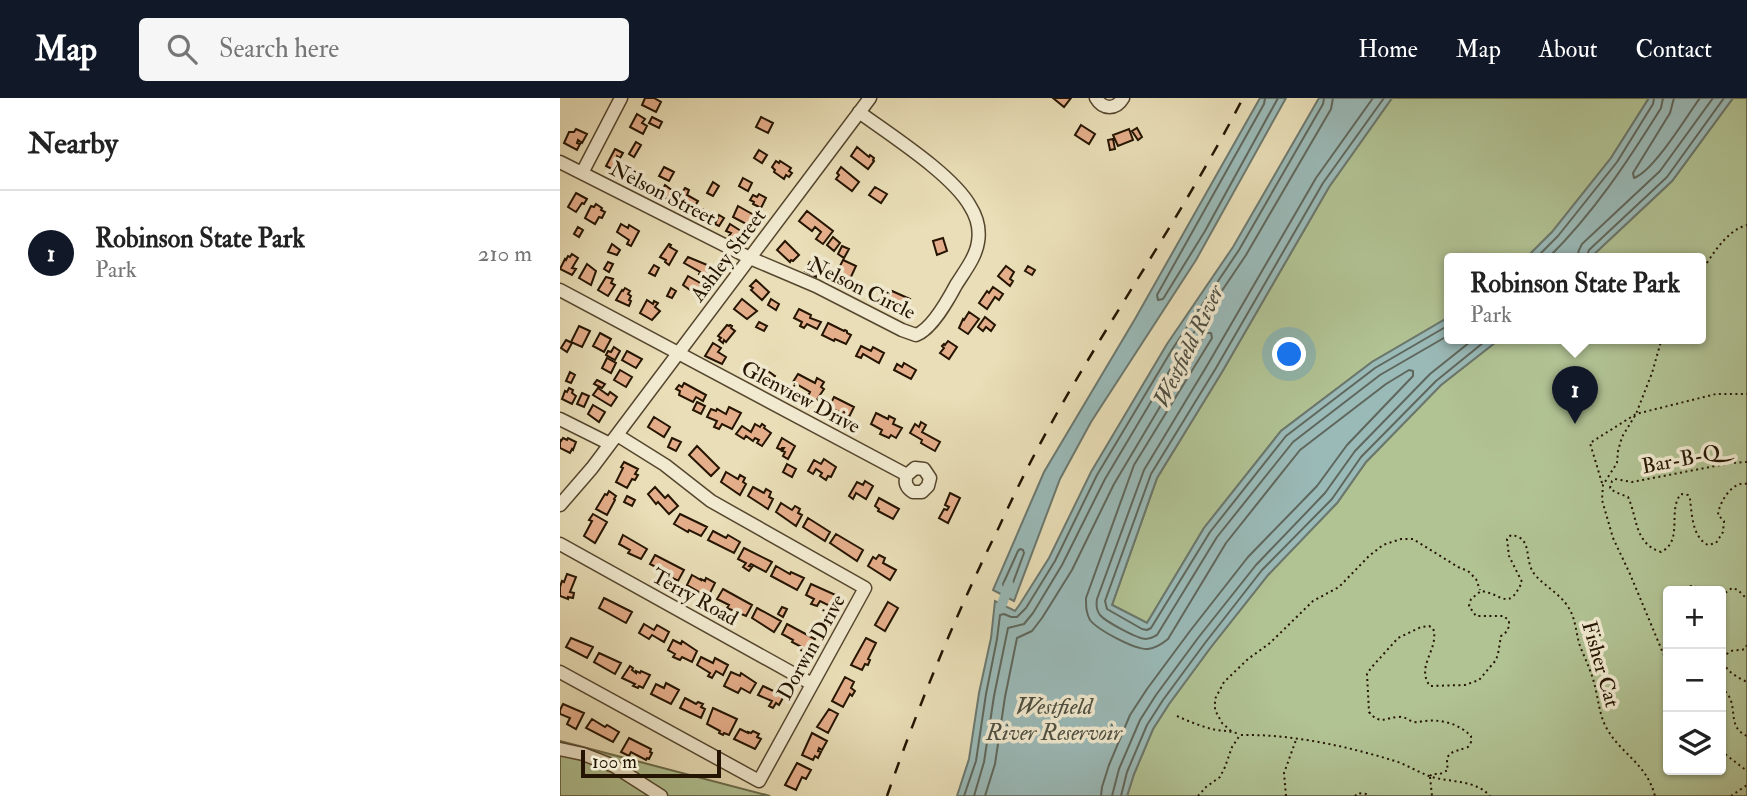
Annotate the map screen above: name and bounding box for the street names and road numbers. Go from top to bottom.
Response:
street label: Nelson Street [605,155,721,232]
street label: Ashley Street [684,203,772,308]
street label: Nelson Circle [804,251,920,326]
street label: Glenview Drive [737,355,865,440]
street label: Bar-B-Q [1640,436,1736,480]
street label: Terry Road [647,563,743,633]
street label: Dorwin Drive [771,589,852,705]
street label: Fisher Cat [1575,618,1626,711]

